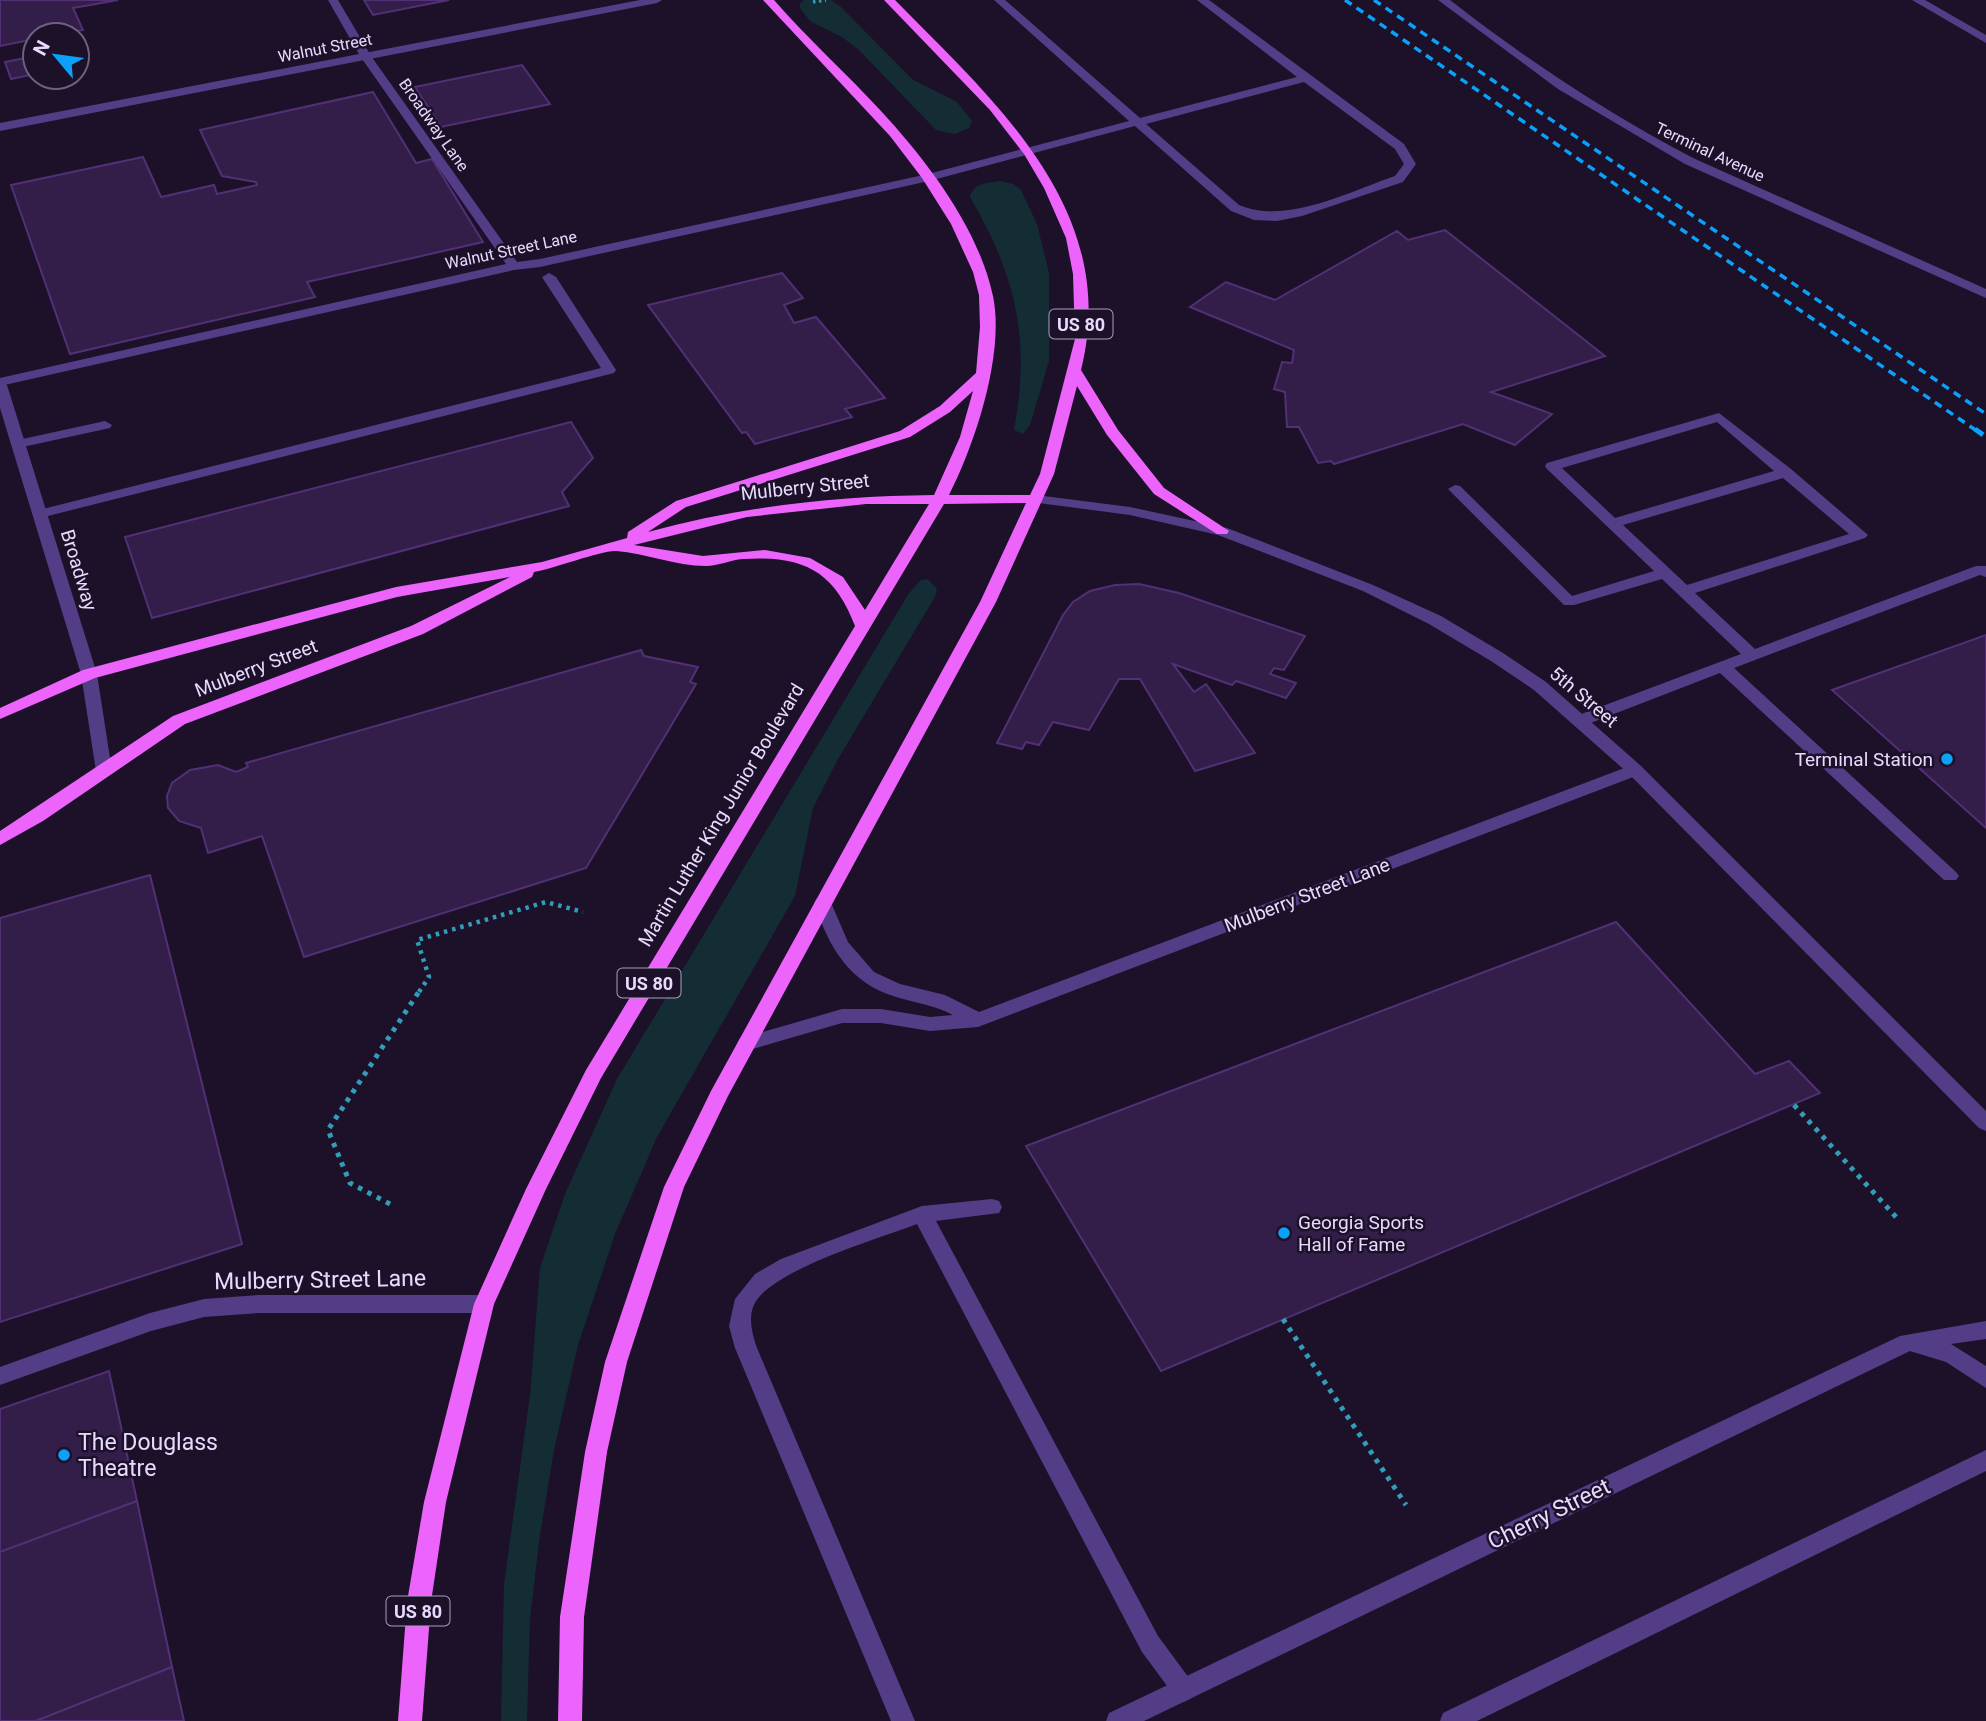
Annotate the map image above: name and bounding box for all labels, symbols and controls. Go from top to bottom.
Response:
north arrow [21,21,91,91]
street label: Walnut Street [276,30,374,66]
text: N [28,37,55,59]
street label: Broadway Lane [395,75,473,175]
street label: Terminal Avenue [1652,118,1768,186]
street label: Walnut Street Lane [443,227,579,273]
road number: US 80 [1050,310,1112,338]
street label: Mulberry Street [739,469,871,505]
street label: Broadway [56,527,102,613]
street label: Mulberry Street [192,634,320,702]
street label: 5th Street [1545,662,1623,732]
street label: Martin Luther King Junior Boulevard [633,679,809,951]
place label: Terminal Station [1795,748,1933,771]
marker: Terminal Station [1939,751,1955,767]
street label: Mulberry Street Lane [1221,853,1393,937]
road number: US 80 [618,968,680,998]
place label: Georgia Sports Hall of Fame [1298,1211,1424,1256]
marker: Georgia Sports Hall of Fame [1276,1225,1292,1241]
street label: Mulberry Street Lane [214,1265,426,1295]
place label: The Douglass Theatre [78,1429,218,1482]
marker: The Douglass Theatre [56,1447,72,1463]
street label: Cherry Street [1483,1473,1615,1555]
road number: US 80 [386,1596,450,1626]

